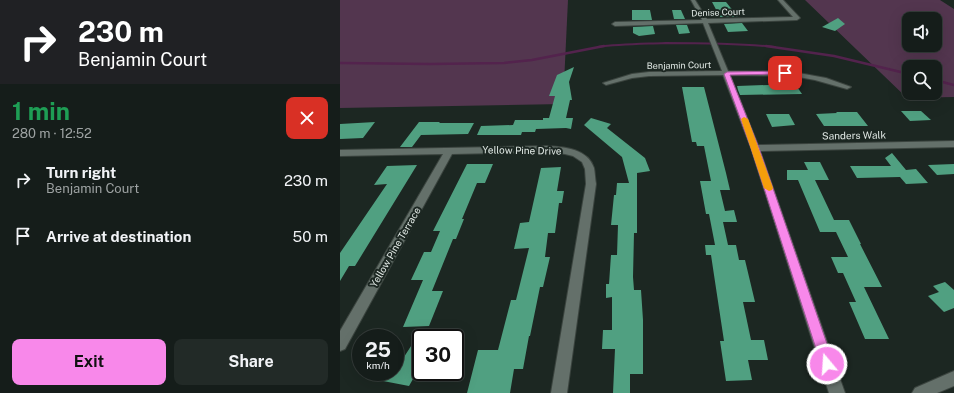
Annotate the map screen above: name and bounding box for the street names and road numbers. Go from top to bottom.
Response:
street label: Denise Court [691,6,746,18]
street label: Benjamin Court [647,59,712,71]
street label: Sanders Walk [822,128,886,142]
street label: Yellow Pine Drive [482,143,562,157]
street label: Yellow Pine Terrace [367,205,423,289]

